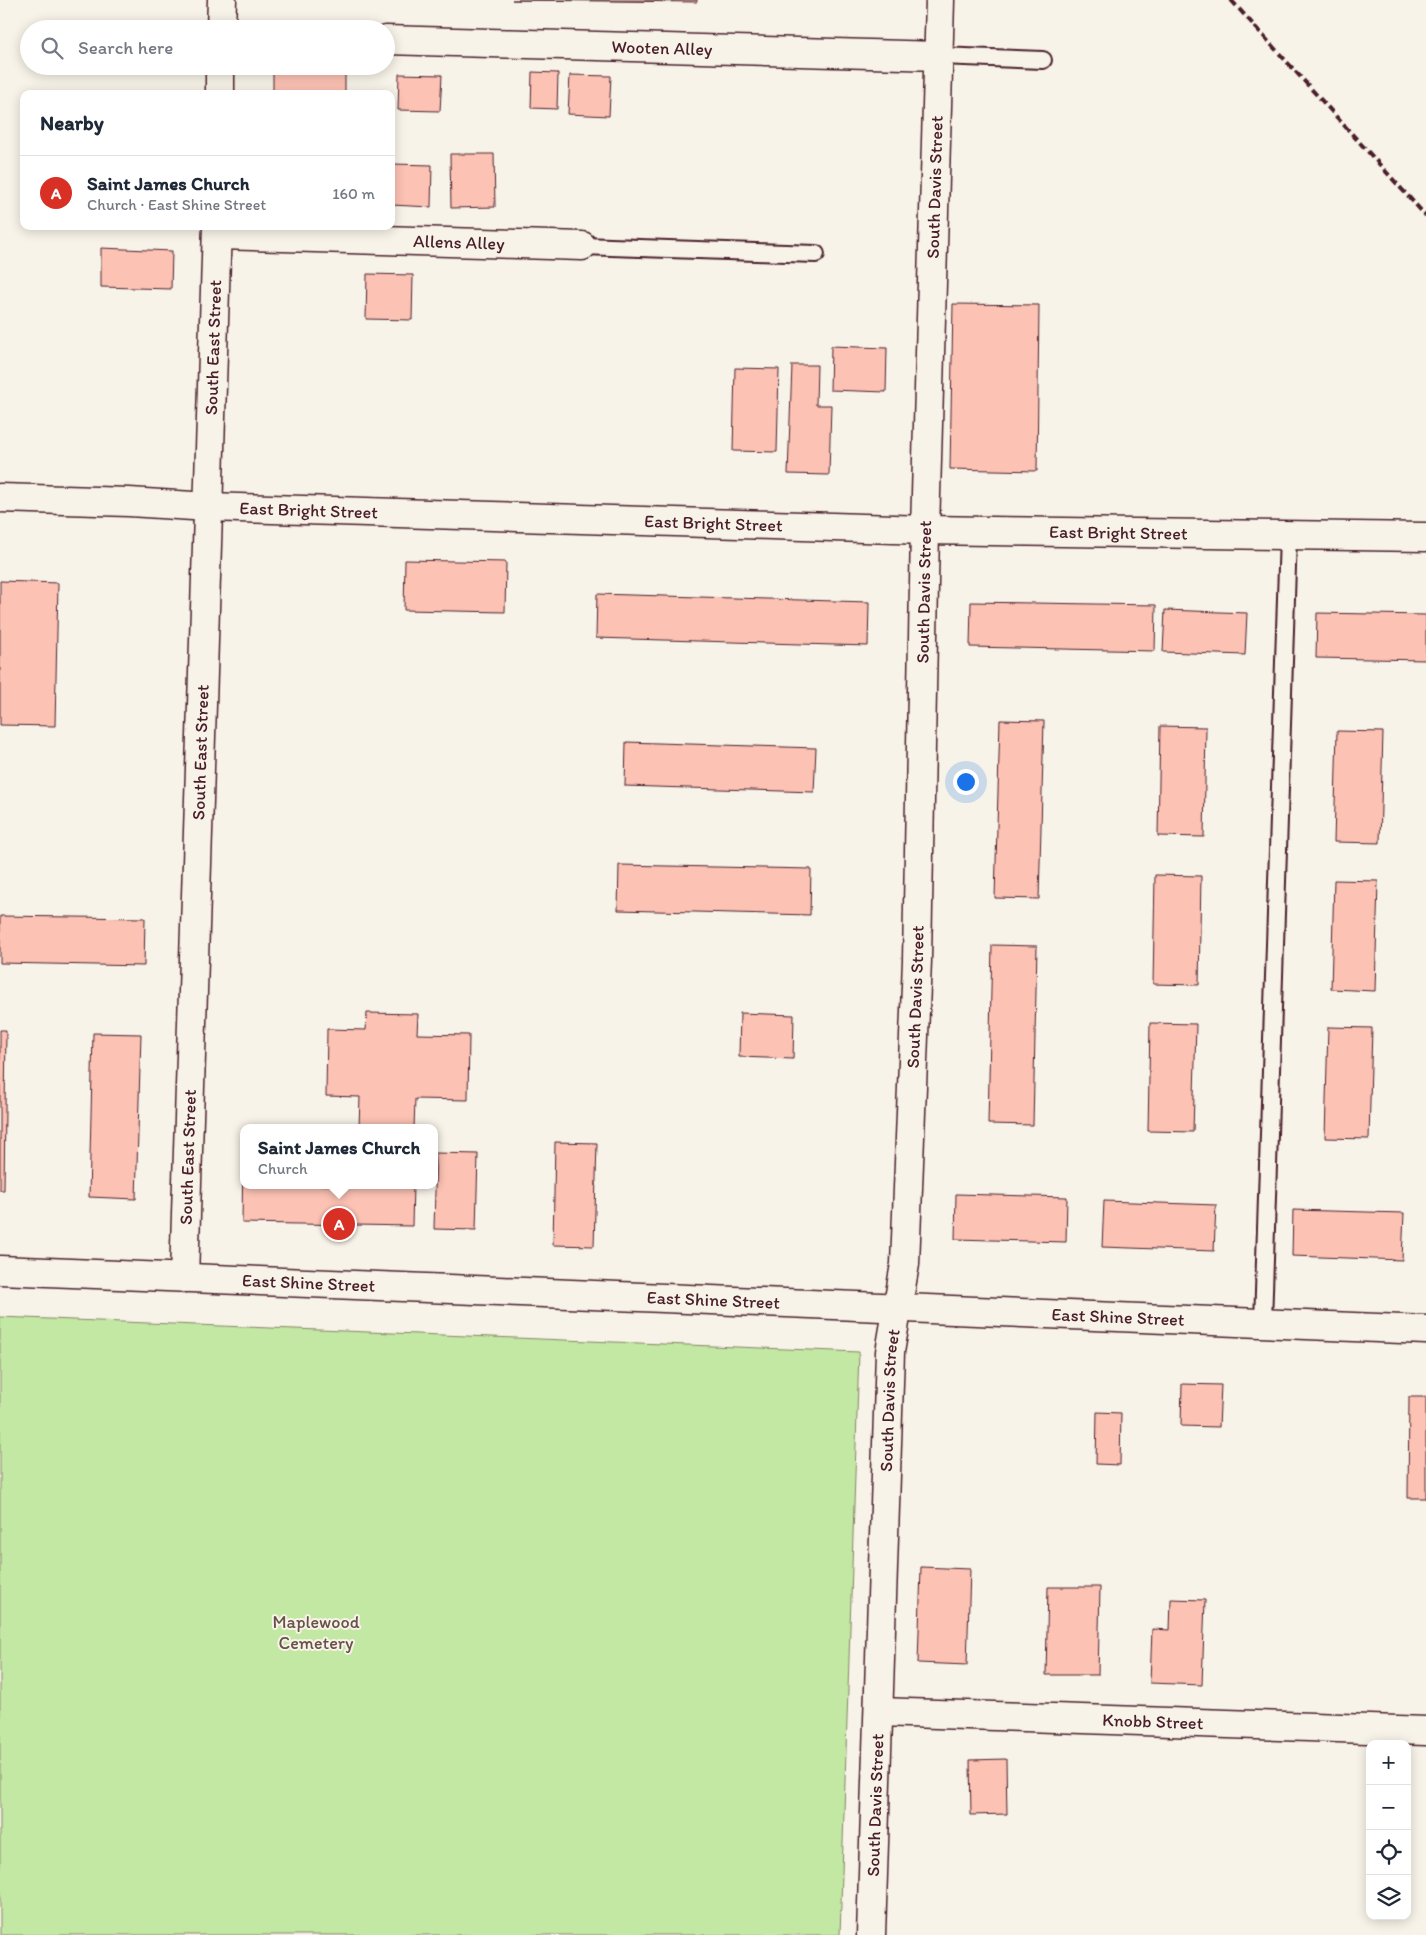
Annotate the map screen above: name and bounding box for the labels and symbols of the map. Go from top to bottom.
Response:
street label: Wooten Alley [611,36,713,60]
street label: South Davis Street [922,115,948,259]
street label: Allens Alley [413,230,505,255]
street label: South East Street [200,279,226,415]
street label: East Bright Street [239,497,379,523]
street label: East Bright Street [644,510,783,536]
street label: South Davis Street [912,520,936,664]
street label: East Bright Street [1049,521,1188,545]
street label: South East Street [187,684,214,820]
your location [953,769,979,795]
street label: South Davis Street [902,925,929,1069]
street label: South East Street [175,1089,201,1225]
pin: A [323,1205,355,1243]
street label: East Shine Street [242,1269,376,1297]
street label: East Shine Street [646,1286,781,1314]
street label: East Shine Street [1051,1303,1185,1331]
street label: South Davis Street [875,1327,905,1472]
park label: Maplewood Cemetery [272,1611,360,1654]
street label: Knobb Street [1102,1709,1204,1734]
street label: South Davis Street [862,1733,889,1877]

